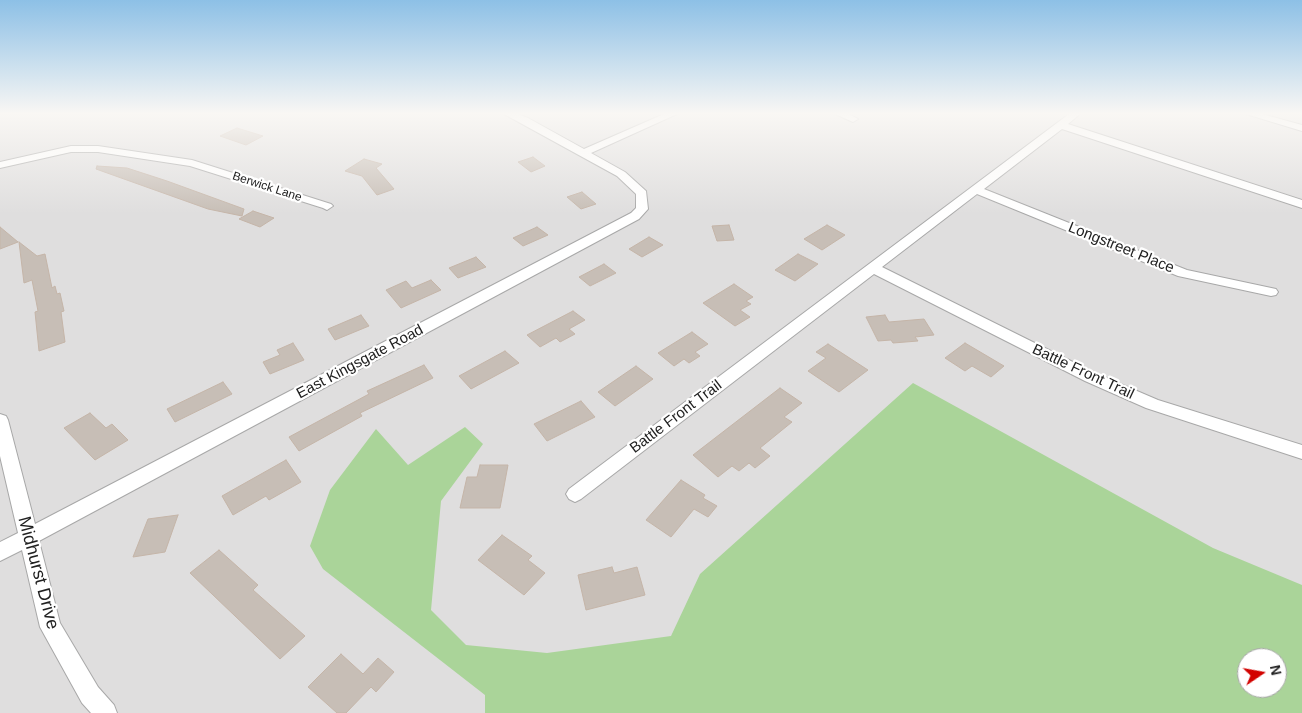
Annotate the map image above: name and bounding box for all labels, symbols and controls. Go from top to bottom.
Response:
street label: Berwick Lane [231,169,303,205]
street label: Longstreet Place [1065,219,1177,277]
street label: East Kingsgate Road [294,321,426,403]
street label: Battle Front Trail [1029,341,1137,403]
street label: Battle Front Trail [627,377,725,457]
street label: Midhurst Drive [13,514,63,632]
north arrow [1237,648,1287,698]
text: N [1267,663,1285,677]

